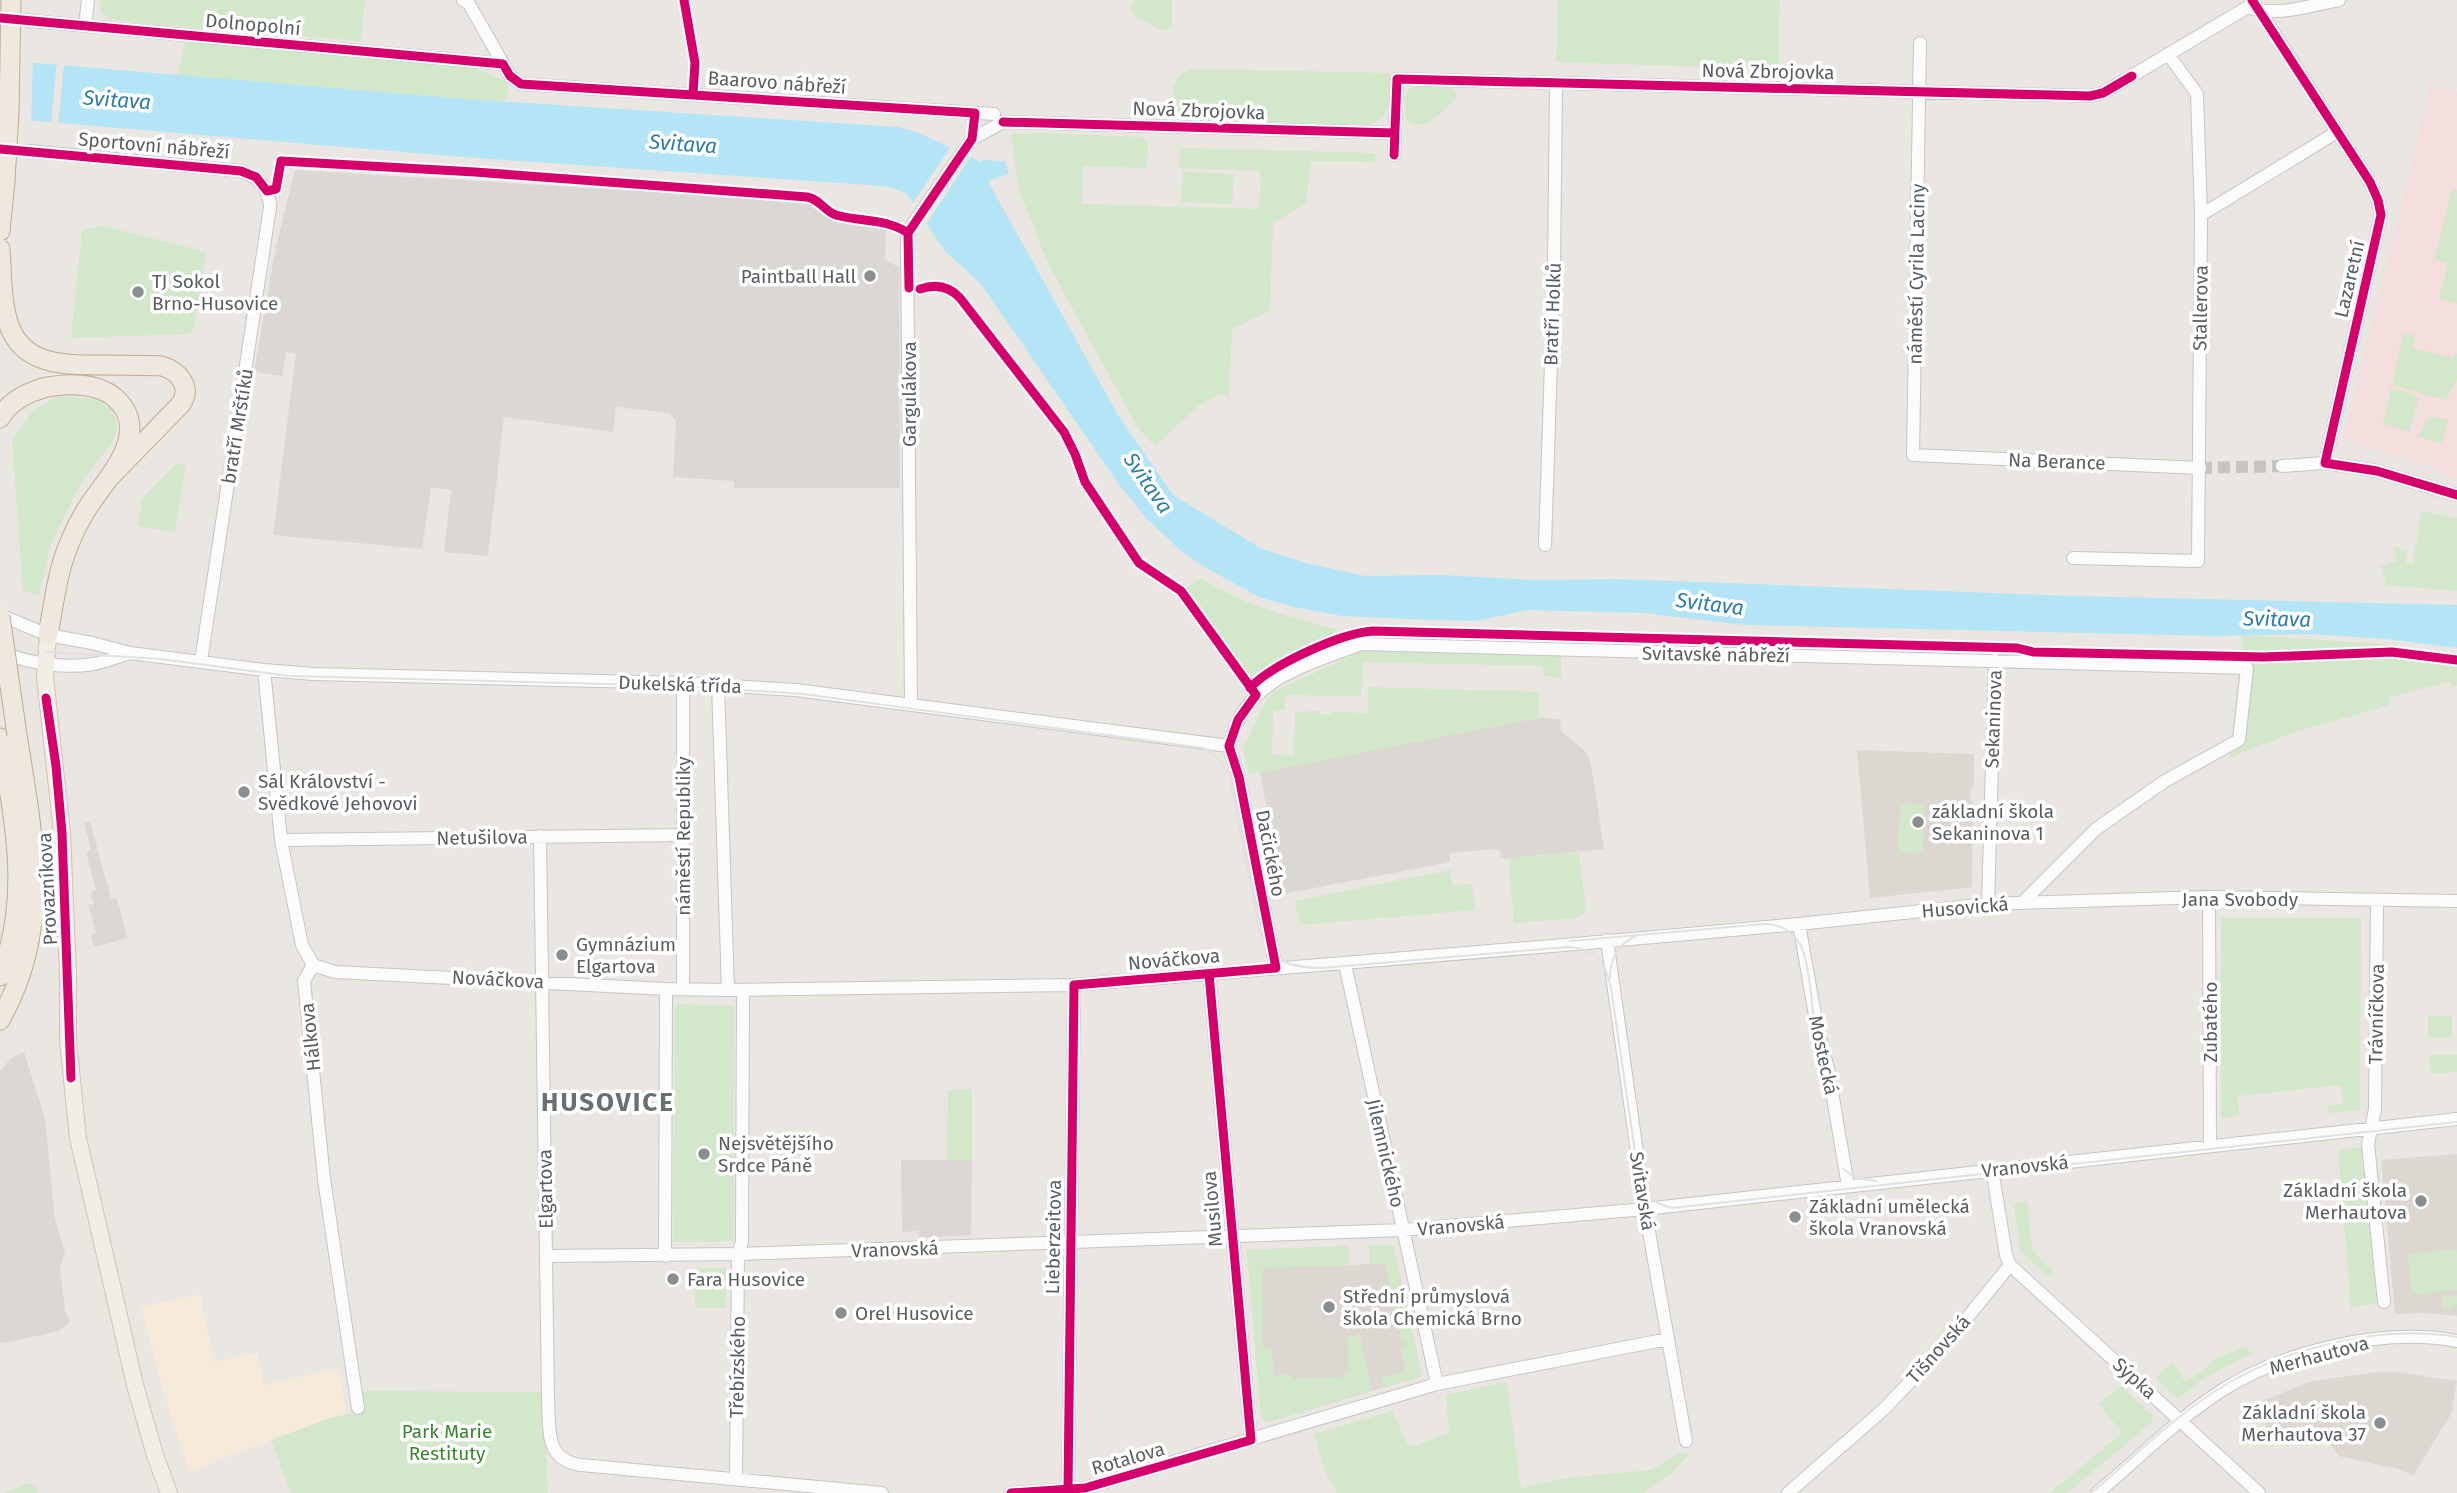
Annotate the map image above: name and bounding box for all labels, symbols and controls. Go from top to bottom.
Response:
street label: Dolnopolní [204,9,302,40]
street label: Nová Zbrojovka [1701,59,1835,84]
street label: Baarovo nábřeží [707,66,847,99]
water label: Svitava [81,85,152,115]
street label: Nová Zbrojovka [1132,97,1266,124]
street label: Sportovní nábřeží [77,127,231,164]
water label: Svitava [647,129,718,159]
street label: náměstí Cyrila Laciny [1903,183,1930,365]
street label: Lazaretní [2329,238,2370,320]
street label: Bratří Holků [1539,262,1566,366]
place label: Paintball Hall [741,265,856,288]
street label: Stallerova [2188,265,2213,351]
marker: Paintball Hall [862,268,878,284]
place label: TJ Sokol Brno-Husovice [152,270,278,315]
marker: TJ Sokol Brno-Husovice [130,284,146,300]
street label: Gargulákova [898,341,921,447]
street label: bratří Mrštíků [217,367,258,486]
water label: Svitava [1117,447,1178,518]
street label: Na Berance [2008,448,2106,475]
water label: Svitava [1674,587,1745,621]
water label: Svitava [2242,605,2311,633]
street label: Svitavské nábřeží [1642,642,1790,667]
street label: Sekaninova [1980,669,2007,769]
street label: Dukelská třída [618,671,742,698]
street label: náměstí Republiky [672,756,695,916]
place label: Sál Království - Svědkové Jehovovi [258,770,418,815]
marker: Sál Království - Svědkové Jehovovi [236,784,252,800]
place label: základní škola Sekaninova 1 [1932,800,2054,845]
street label: Dačického [1251,808,1290,899]
marker: základní škola Sekaninova 1 [1910,814,1926,830]
street label: Netušilova [436,825,528,850]
street label: Provazníkova [33,832,62,946]
street label: Jana Svobody [2182,888,2299,911]
street label: Husovická [1920,892,2010,923]
place label: Gymnázium Elgartova [576,933,676,978]
street label: Nováčkova [1127,944,1221,975]
marker: Gymnázium Elgartova [554,947,570,963]
street label: Trávníčkova [2364,963,2389,1065]
street label: Nováčkova [451,966,545,993]
street label: Zubatého [2199,981,2222,1063]
street label: Hálkova [295,1002,326,1072]
street label: Mostecká [1804,1013,1843,1097]
district label: HUSOVICE [541,1087,675,1118]
street label: Jilemnického [1362,1096,1409,1210]
place label: Nejsvětějšího Srdce Páně [718,1132,834,1177]
marker: Nejsvětějšího Srdce Páně [696,1146,712,1162]
street label: Elgartova [533,1149,558,1229]
street label: Svitavská [1625,1150,1660,1232]
street label: Vranovská [1980,1150,2070,1183]
street label: Musilova [1198,1170,1227,1248]
street label: Lieberzeitova [1041,1179,1066,1295]
place label: Základní škola Merhautova [2283,1179,2407,1224]
marker: Základní škola Merhautova [2413,1193,2429,1209]
place label: Základní umělecká škola Vranovská [1809,1195,1970,1240]
marker: Základní umělecká škola Vranovská [1787,1209,1803,1225]
street label: Vranovská [1417,1210,1506,1241]
street label: Vranovská [851,1236,939,1263]
place label: Fara Husovice [687,1268,805,1291]
marker: Fara Husovice [665,1271,681,1287]
place label: Střední průmyslová škola Chemická Brno [1343,1285,1522,1330]
marker: Střední průmyslová škola Chemická Brno [1321,1299,1337,1315]
place label: Orel Husovice [855,1302,974,1325]
marker: Orel Husovice [833,1305,849,1321]
street label: Tišnovská [1902,1310,1975,1388]
street label: Třebízského [725,1316,750,1418]
street label: Merhautova [2267,1331,2371,1380]
street label: Sýpka [2108,1353,2161,1404]
place label: Základní škola Merhautova 37 [2241,1401,2366,1446]
marker: Základní škola Merhautova 37 [2372,1415,2388,1431]
park label: Park Marie Restituty [402,1420,492,1465]
street label: Rotalova [1089,1437,1167,1480]

